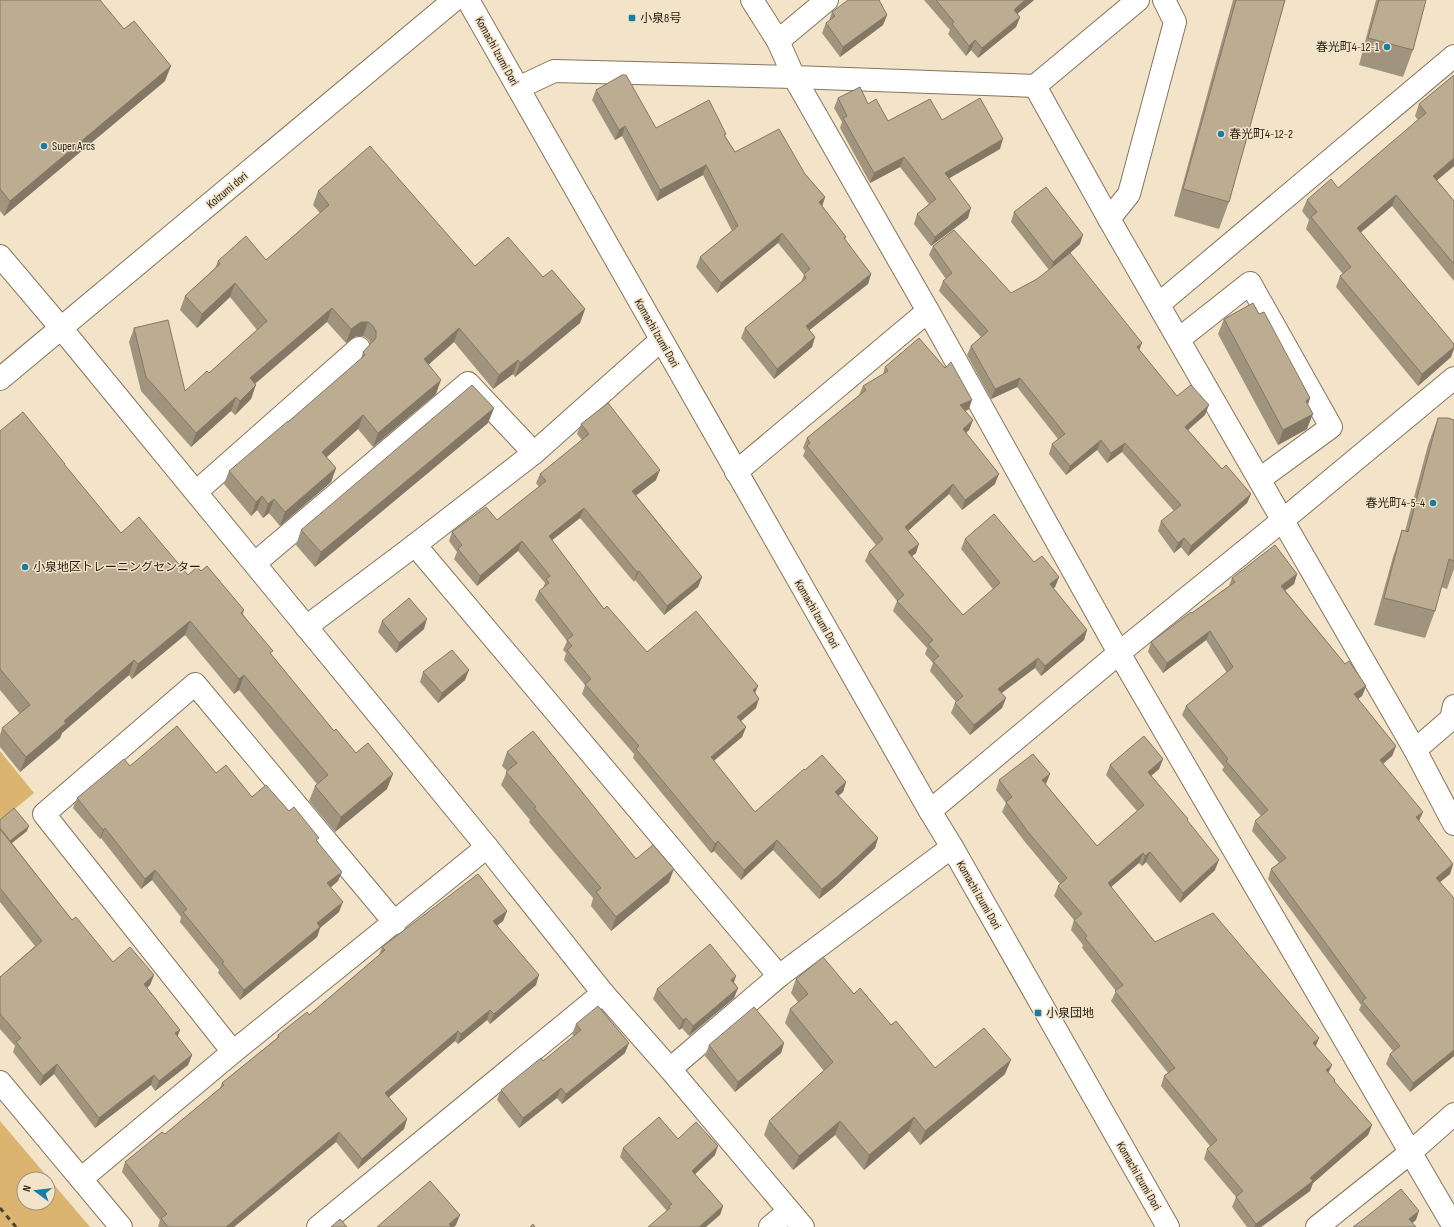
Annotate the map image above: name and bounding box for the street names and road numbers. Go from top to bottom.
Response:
street label: Komachi Izumi Dori [471,14,522,88]
street label: Koizumi dori [204,169,251,212]
street label: Komachi Izumi Dori [631,296,682,370]
street label: Komachi Izumi Dori [791,577,842,651]
street label: Komachi Izumi Dori [953,858,1004,932]
street label: Komachi Izumi Dori [1113,1139,1164,1213]

